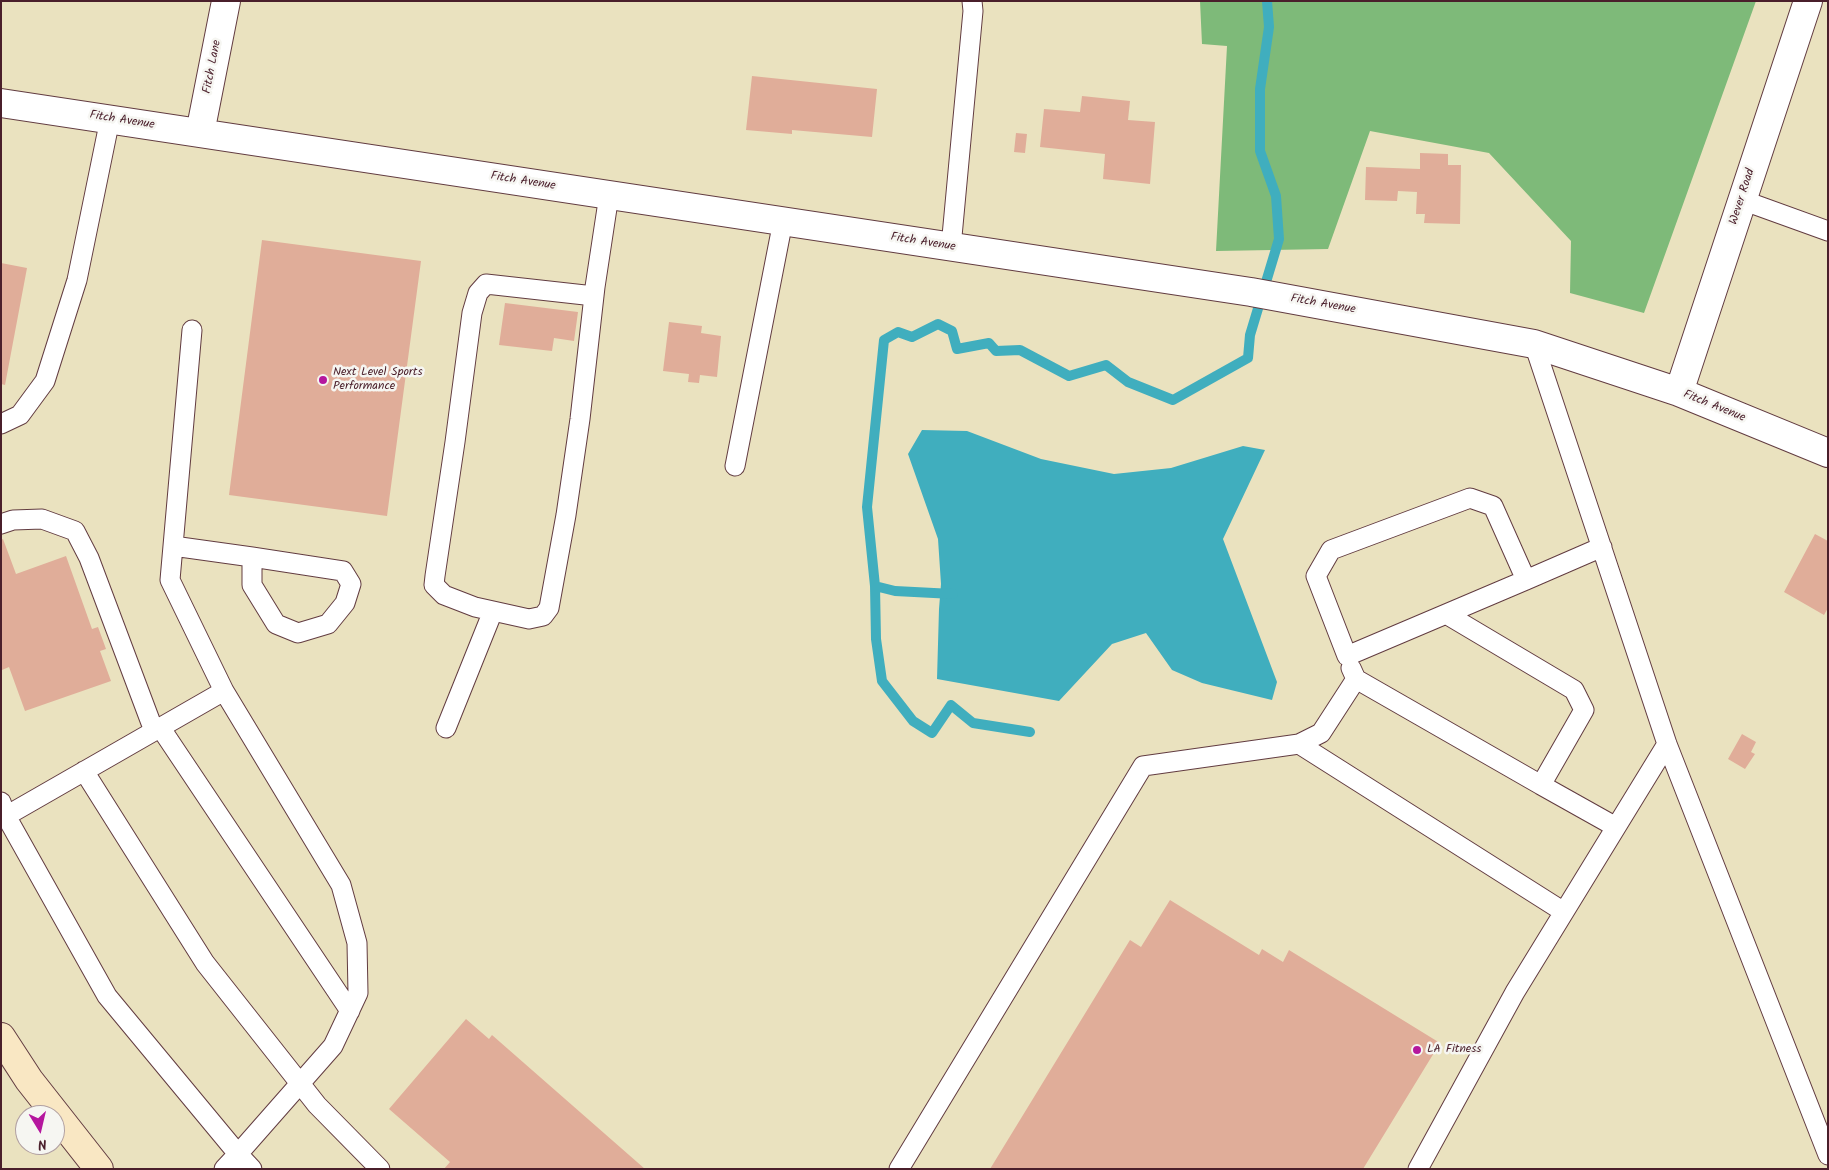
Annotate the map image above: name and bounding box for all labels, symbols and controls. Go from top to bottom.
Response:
street label: Fitch Lane [201,39,225,95]
street label: Fitch Avenue [88,109,156,133]
street label: Wever Road [1727,167,1759,227]
street label: Fitch Avenue [489,170,557,194]
street label: Fitch Avenue [889,231,957,255]
street label: Fitch Avenue [1289,292,1357,318]
place label: Next Level Sports Performance [333,366,423,394]
marker: Next Level Sports Performance [317,374,329,386]
street label: Fitch Avenue [1681,388,1747,426]
place label: LA Fitness [1427,1043,1481,1057]
marker: LA Fitness [1411,1044,1423,1056]
north arrow [15,1105,65,1155]
text: N [36,1132,48,1155]

